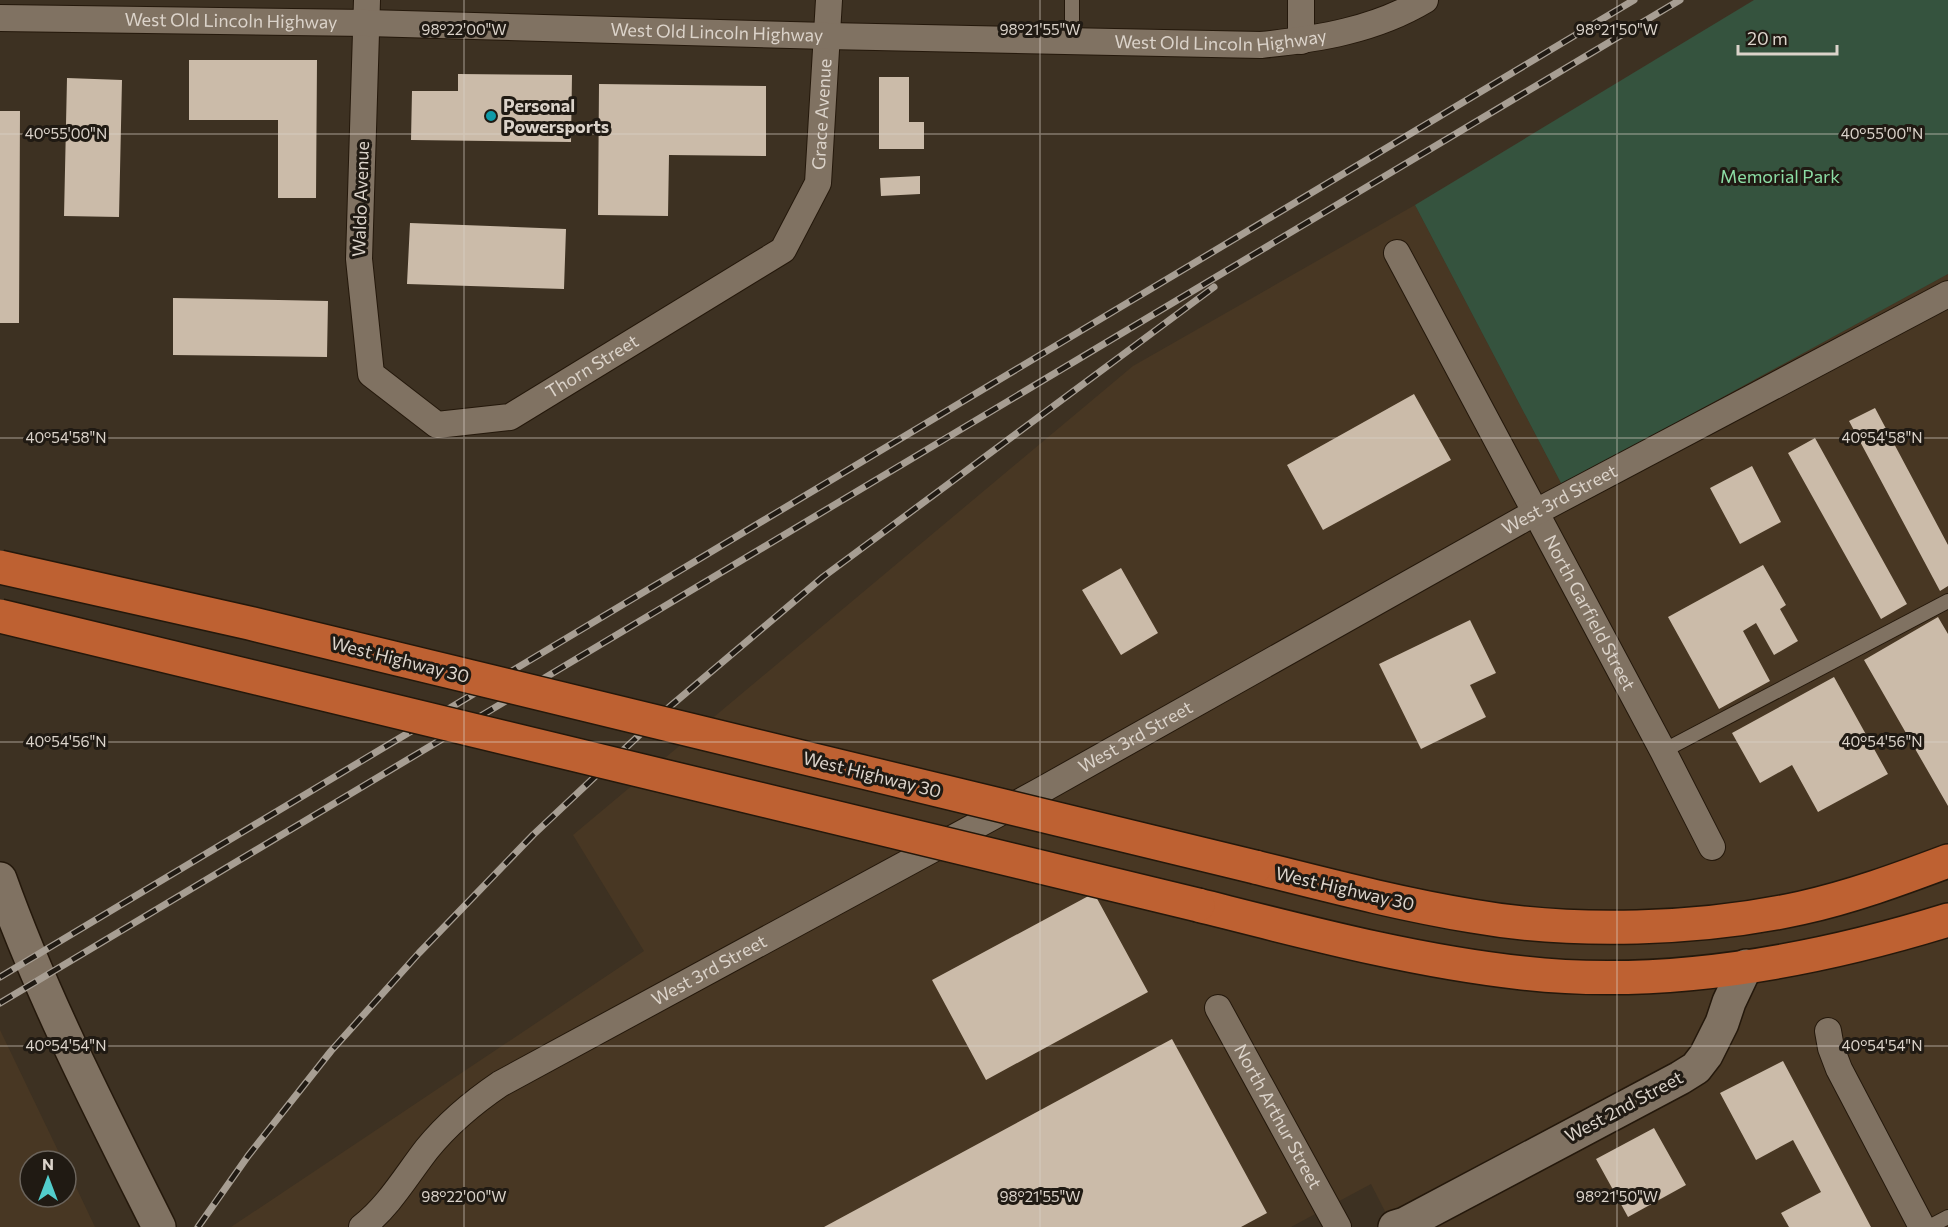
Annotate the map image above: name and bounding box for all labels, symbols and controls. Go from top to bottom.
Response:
street label: West Old Lincoln Highway [124,8,338,33]
street label: West Old Lincoln Highway [610,18,824,46]
scale bar [1738,18,1837,56]
text: 98°22'00"W [421,20,507,38]
text: 98°21'55"W [999,20,1081,38]
text: 98°21'50"W [1576,20,1658,38]
street label: West Old Lincoln Highway [1114,24,1328,55]
text: 20 m [1747,27,1788,49]
street label: Grace Avenue [807,58,835,171]
place label: Personal Powersports [503,94,609,137]
marker: Personal Powersports [484,109,498,123]
text: 40°55'00"N [25,124,107,142]
text: 40°55'00"N [1841,124,1923,142]
street label: Waldo Avenue [347,141,373,257]
park label: Memorial Park [1720,165,1840,187]
street label: Thorn Street [541,329,642,403]
text: 40°54'58"N [25,428,107,446]
text: 40°54'58"N [1841,428,1923,446]
street label: West 3rd Street [1498,459,1621,539]
street label: North Garfield Street [1540,531,1641,694]
street label: West Highway 30 [329,631,472,687]
street label: West 3rd Street [1074,695,1196,777]
text: 40°54'56"N [25,732,107,750]
text: 40°54'56"N [1841,732,1923,750]
street label: West Highway 30 [801,746,944,802]
street label: West Highway 30 [1274,861,1417,915]
street label: West 3rd Street [647,930,770,1010]
text: 40°54'54"N [26,1036,106,1054]
text: 40°54'54"N [1842,1036,1922,1054]
street label: North Arthur Street [1230,1040,1327,1192]
street label: West 2nd Street [1561,1066,1686,1146]
north arrow [18,1149,78,1209]
text: N [42,1154,54,1173]
text: 98°22'00"W [421,1187,507,1205]
text: 98°21'55"W [999,1187,1081,1205]
text: 98°21'50"W [1576,1187,1658,1205]

